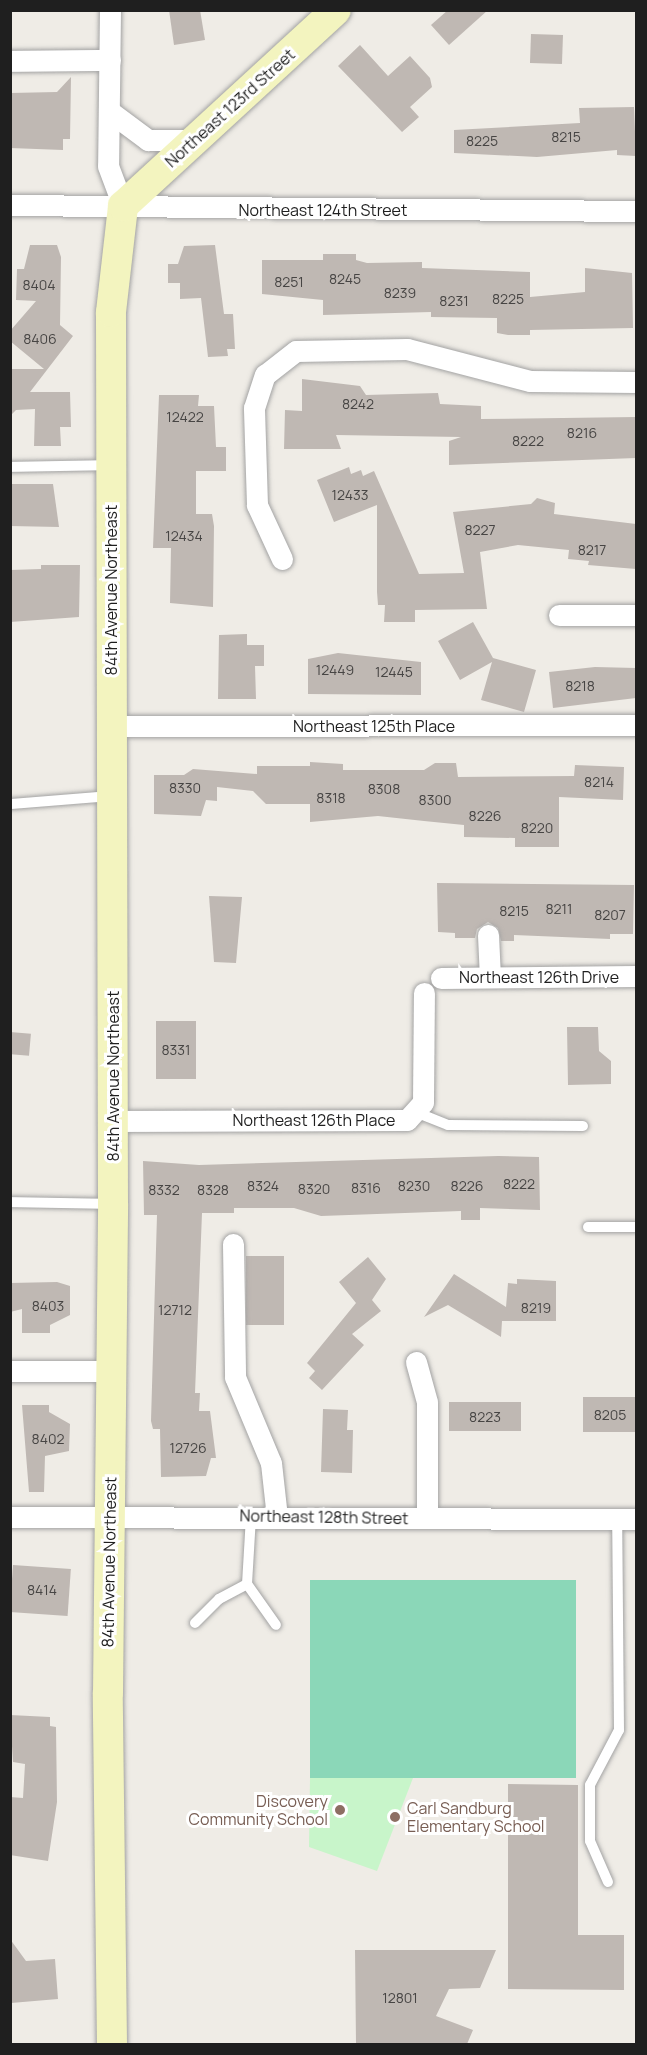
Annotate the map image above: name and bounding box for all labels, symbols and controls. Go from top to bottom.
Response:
street label: Northeast 123rd Street [161,45,299,171]
house number: 8215 [551,129,581,145]
house number: 8225 [466,133,498,149]
street label: Northeast 124th Street [239,200,407,220]
house number: 8245 [329,271,361,287]
house number: 8251 [274,274,304,290]
house number: 8404 [22,277,56,293]
house number: 8239 [384,285,416,301]
house number: 8225 [492,291,524,307]
house number: 8231 [439,293,469,309]
house number: 8406 [23,331,57,347]
house number: 8242 [342,396,374,412]
house number: 12422 [166,409,204,425]
house number: 8216 [567,425,597,441]
house number: 8222 [512,433,544,449]
house number: 12433 [332,487,368,503]
street label: 84th Avenue Northeast [101,505,121,675]
house number: 8227 [464,522,496,538]
house number: 12434 [165,528,203,544]
house number: 8217 [578,542,606,558]
house number: 12449 [316,662,354,678]
house number: 12445 [375,664,413,680]
house number: 8218 [565,678,595,694]
street label: Northeast 125th Place [293,716,455,736]
house number: 8214 [584,774,614,790]
house number: 8330 [169,780,201,796]
house number: 8308 [368,781,400,797]
house number: 8318 [316,790,346,806]
house number: 8300 [419,792,451,808]
house number: 8226 [469,808,501,824]
house number: 8220 [521,820,553,836]
house number: 8211 [545,901,573,917]
house number: 8215 [499,903,529,919]
house number: 8207 [594,907,626,923]
street label: Northeast 126th Drive [459,967,619,987]
street label: 84th Avenue Northeast [103,991,123,1161]
house number: 8331 [161,1042,191,1058]
street label: Northeast 126th Place [233,1110,395,1130]
house number: 8222 [503,1176,535,1192]
house number: 8324 [247,1178,279,1194]
house number: 8230 [398,1178,430,1194]
house number: 8226 [451,1178,483,1194]
house number: 8316 [351,1180,381,1196]
house number: 8320 [298,1181,330,1197]
house number: 8332 [148,1182,180,1198]
house number: 8328 [197,1182,229,1198]
house number: 8403 [32,1298,64,1314]
house number: 8219 [521,1300,551,1316]
house number: 12712 [158,1302,192,1318]
house number: 8205 [594,1407,626,1423]
house number: 8223 [469,1409,501,1425]
house number: 8402 [32,1431,64,1447]
house number: 12726 [169,1440,207,1456]
street label: 84th Avenue Northeast [98,1476,120,1648]
street label: Northeast 128th Street [239,1506,409,1528]
house number: 8414 [27,1582,57,1598]
place label: Discovery Community School [189,1791,328,1829]
place label: Carl Sandburg Elementary School [407,1798,545,1836]
marker: Discovery Community School [333,1803,347,1817]
marker: Carl Sandburg Elementary School [388,1810,402,1824]
house number: 12801 [382,1990,418,2006]

